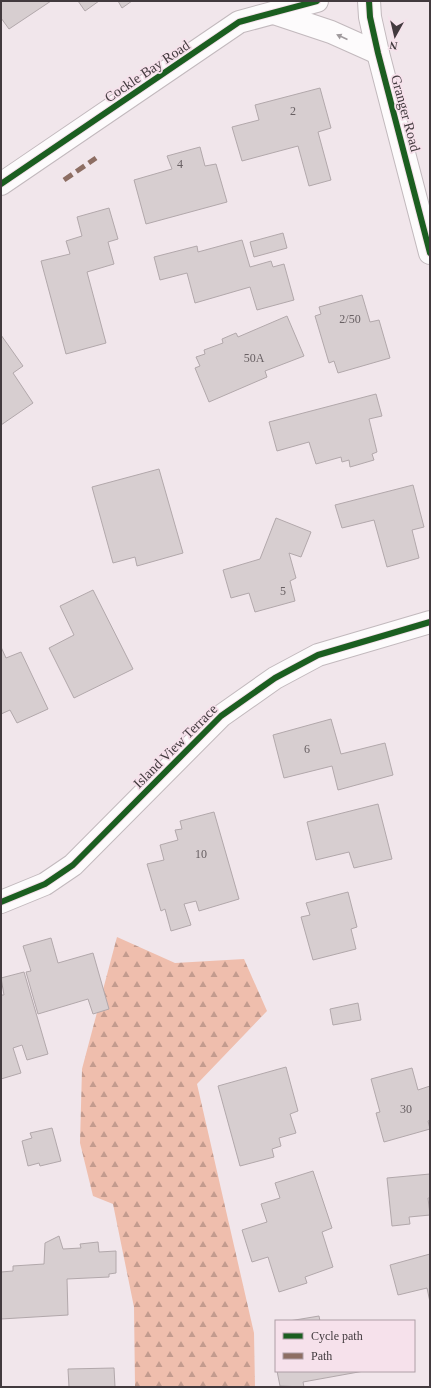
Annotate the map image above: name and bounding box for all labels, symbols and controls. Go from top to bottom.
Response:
north arrow [375,16,415,56]
one-way arrow [336,34,348,40]
street label: Cockle Bay Road [102,38,192,105]
text: N [389,39,398,52]
street label: Granger Road [388,73,423,153]
house number: 2 [290,104,296,118]
house number: 4 [177,157,183,171]
house number: 2/50 [339,312,361,326]
house number: 50A [244,351,265,365]
house number: 5 [280,584,286,598]
street label: Island View Terrace [130,701,220,791]
house number: 6 [304,742,310,756]
house number: 10 [195,847,207,861]
house number: 30 [400,1102,412,1116]
legend [275,1320,415,1372]
text: Cycle path [311,1329,363,1343]
text: Path [311,1349,332,1363]

